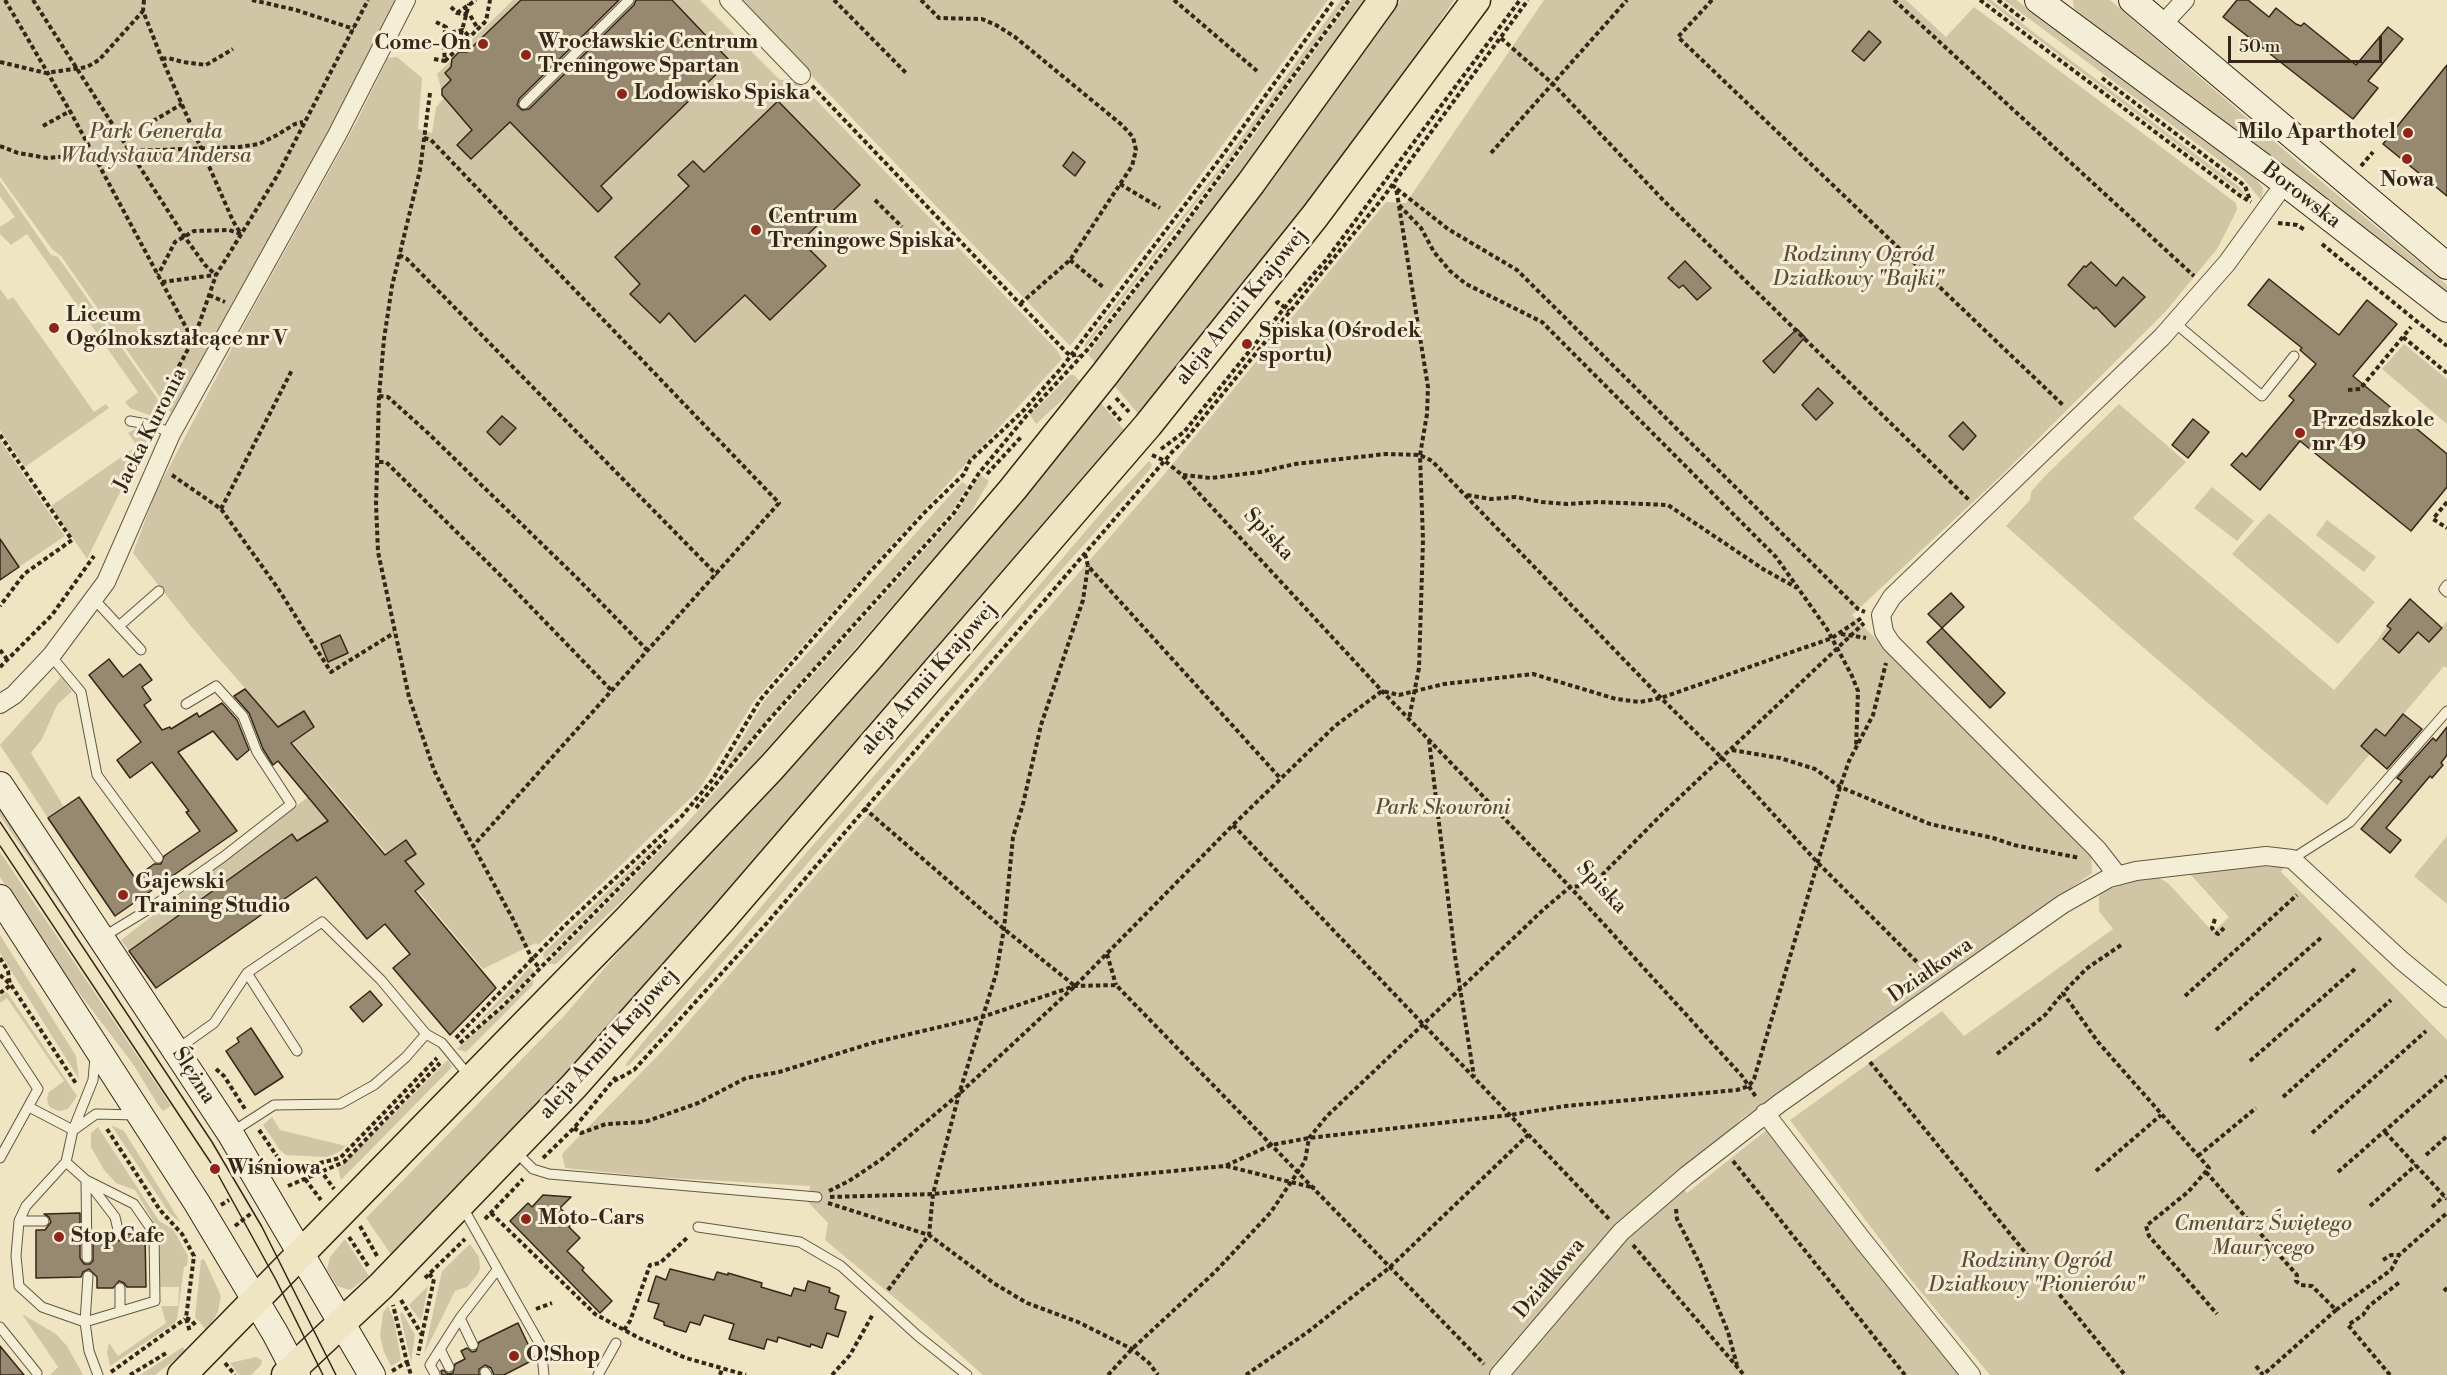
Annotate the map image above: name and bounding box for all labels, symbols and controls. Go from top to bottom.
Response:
scale bar [2231,24,2386,62]
place label: Wrocławskie Centrum Treningowe Spartan [538,30,758,80]
place label: Come-On [374,31,471,57]
text: 50 m [2239,35,2280,58]
marker: Come-On [476,37,490,51]
marker: Wrocławskie Centrum Treningowe Spartan [519,48,533,62]
place label: Lodowisko Spiska [634,81,810,107]
marker: Lodowisko Spiska [615,87,629,101]
park label: Park Generała Władysława Andersa [61,120,251,170]
place label: Milo Aparthotel [2238,120,2396,146]
marker: Milo Aparthotel [2401,126,2415,140]
marker: Nowa [2400,152,2414,166]
street label: Borowska [2257,157,2345,235]
place label: Nowa [2380,168,2434,194]
place label: Centrum Treningowe Spiska [768,205,955,255]
marker: Centrum Treningowe Spiska [749,223,763,237]
street label: aleja Armii Krajowej [1171,223,1313,391]
park label: Rodzinny Ogród Działkowy "Bajki" [1773,243,1943,293]
place label: Liceum Ogólnokształcące nr V [66,303,287,353]
place label: Spiska (Ośrodek sportu) [1259,319,1421,369]
marker: Liceum Ogólnokształcące nr V [47,321,61,335]
marker: Spiska (Ośrodek sportu) [1240,337,1254,351]
street label: Jacka Kuronia [109,364,193,496]
place label: Przedszkole nr 49 [2312,408,2434,458]
marker: Przedszkole nr 49 [2293,426,2307,440]
street label: Spiska [1237,504,1299,566]
street label: aleja Armii Krajowej [856,597,1002,761]
park label: Park Skowroni [1375,796,1511,822]
street label: Spiska [1570,857,1632,919]
place label: Gajewski Training Studio [135,870,290,920]
marker: Gajewski Training Studio [116,888,130,902]
street label: Działkowa [1884,933,1978,1009]
street label: aleja Armii Krajowej [534,963,684,1125]
street label: Ślężna [166,1043,220,1109]
place label: Wiśniowa [227,1156,321,1182]
marker: Wiśniowa [208,1162,222,1176]
place label: Moto-Cars [538,1206,644,1232]
marker: Moto-Cars [519,1212,533,1226]
park label: Cmentarz Świętego Maurycego [2174,1212,2352,1262]
place label: Stop Cafe [71,1224,164,1250]
marker: Stop Cafe [52,1230,66,1244]
street label: Działkowa [1509,1234,1591,1324]
park label: Rodzinny Ogród Działkowy "Pionierów" [1928,1249,2144,1299]
place label: O!Shop [526,1343,600,1369]
marker: O!Shop [507,1349,521,1363]

